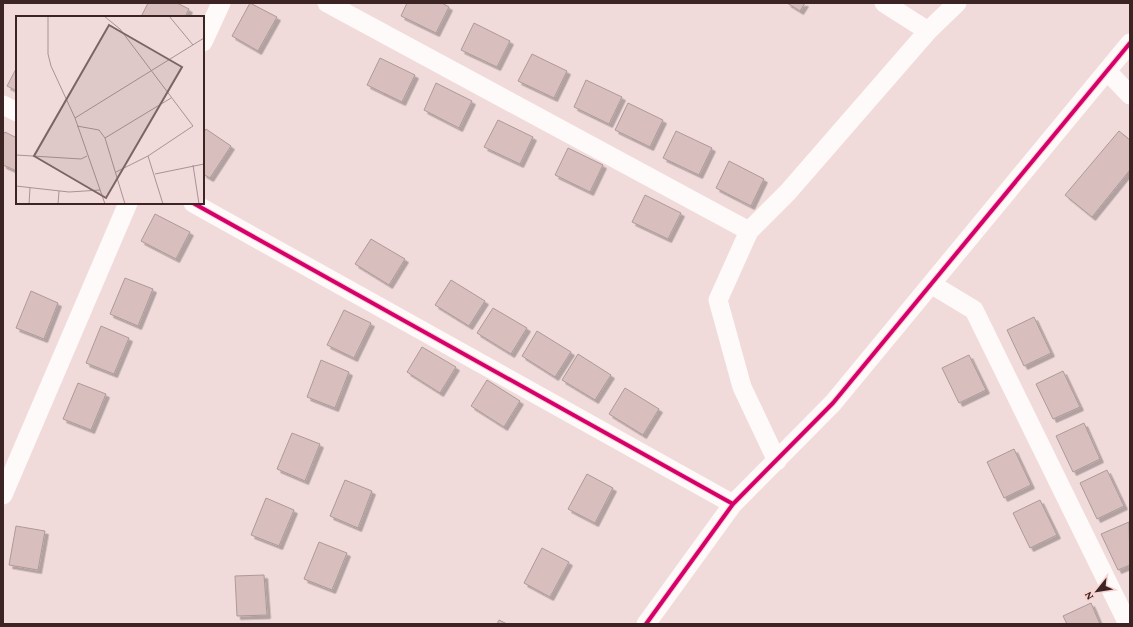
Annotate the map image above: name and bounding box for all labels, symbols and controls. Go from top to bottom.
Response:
inset map [16,16,204,204]
north arrow [1077,571,1117,611]
text: N [1081,589,1095,602]

